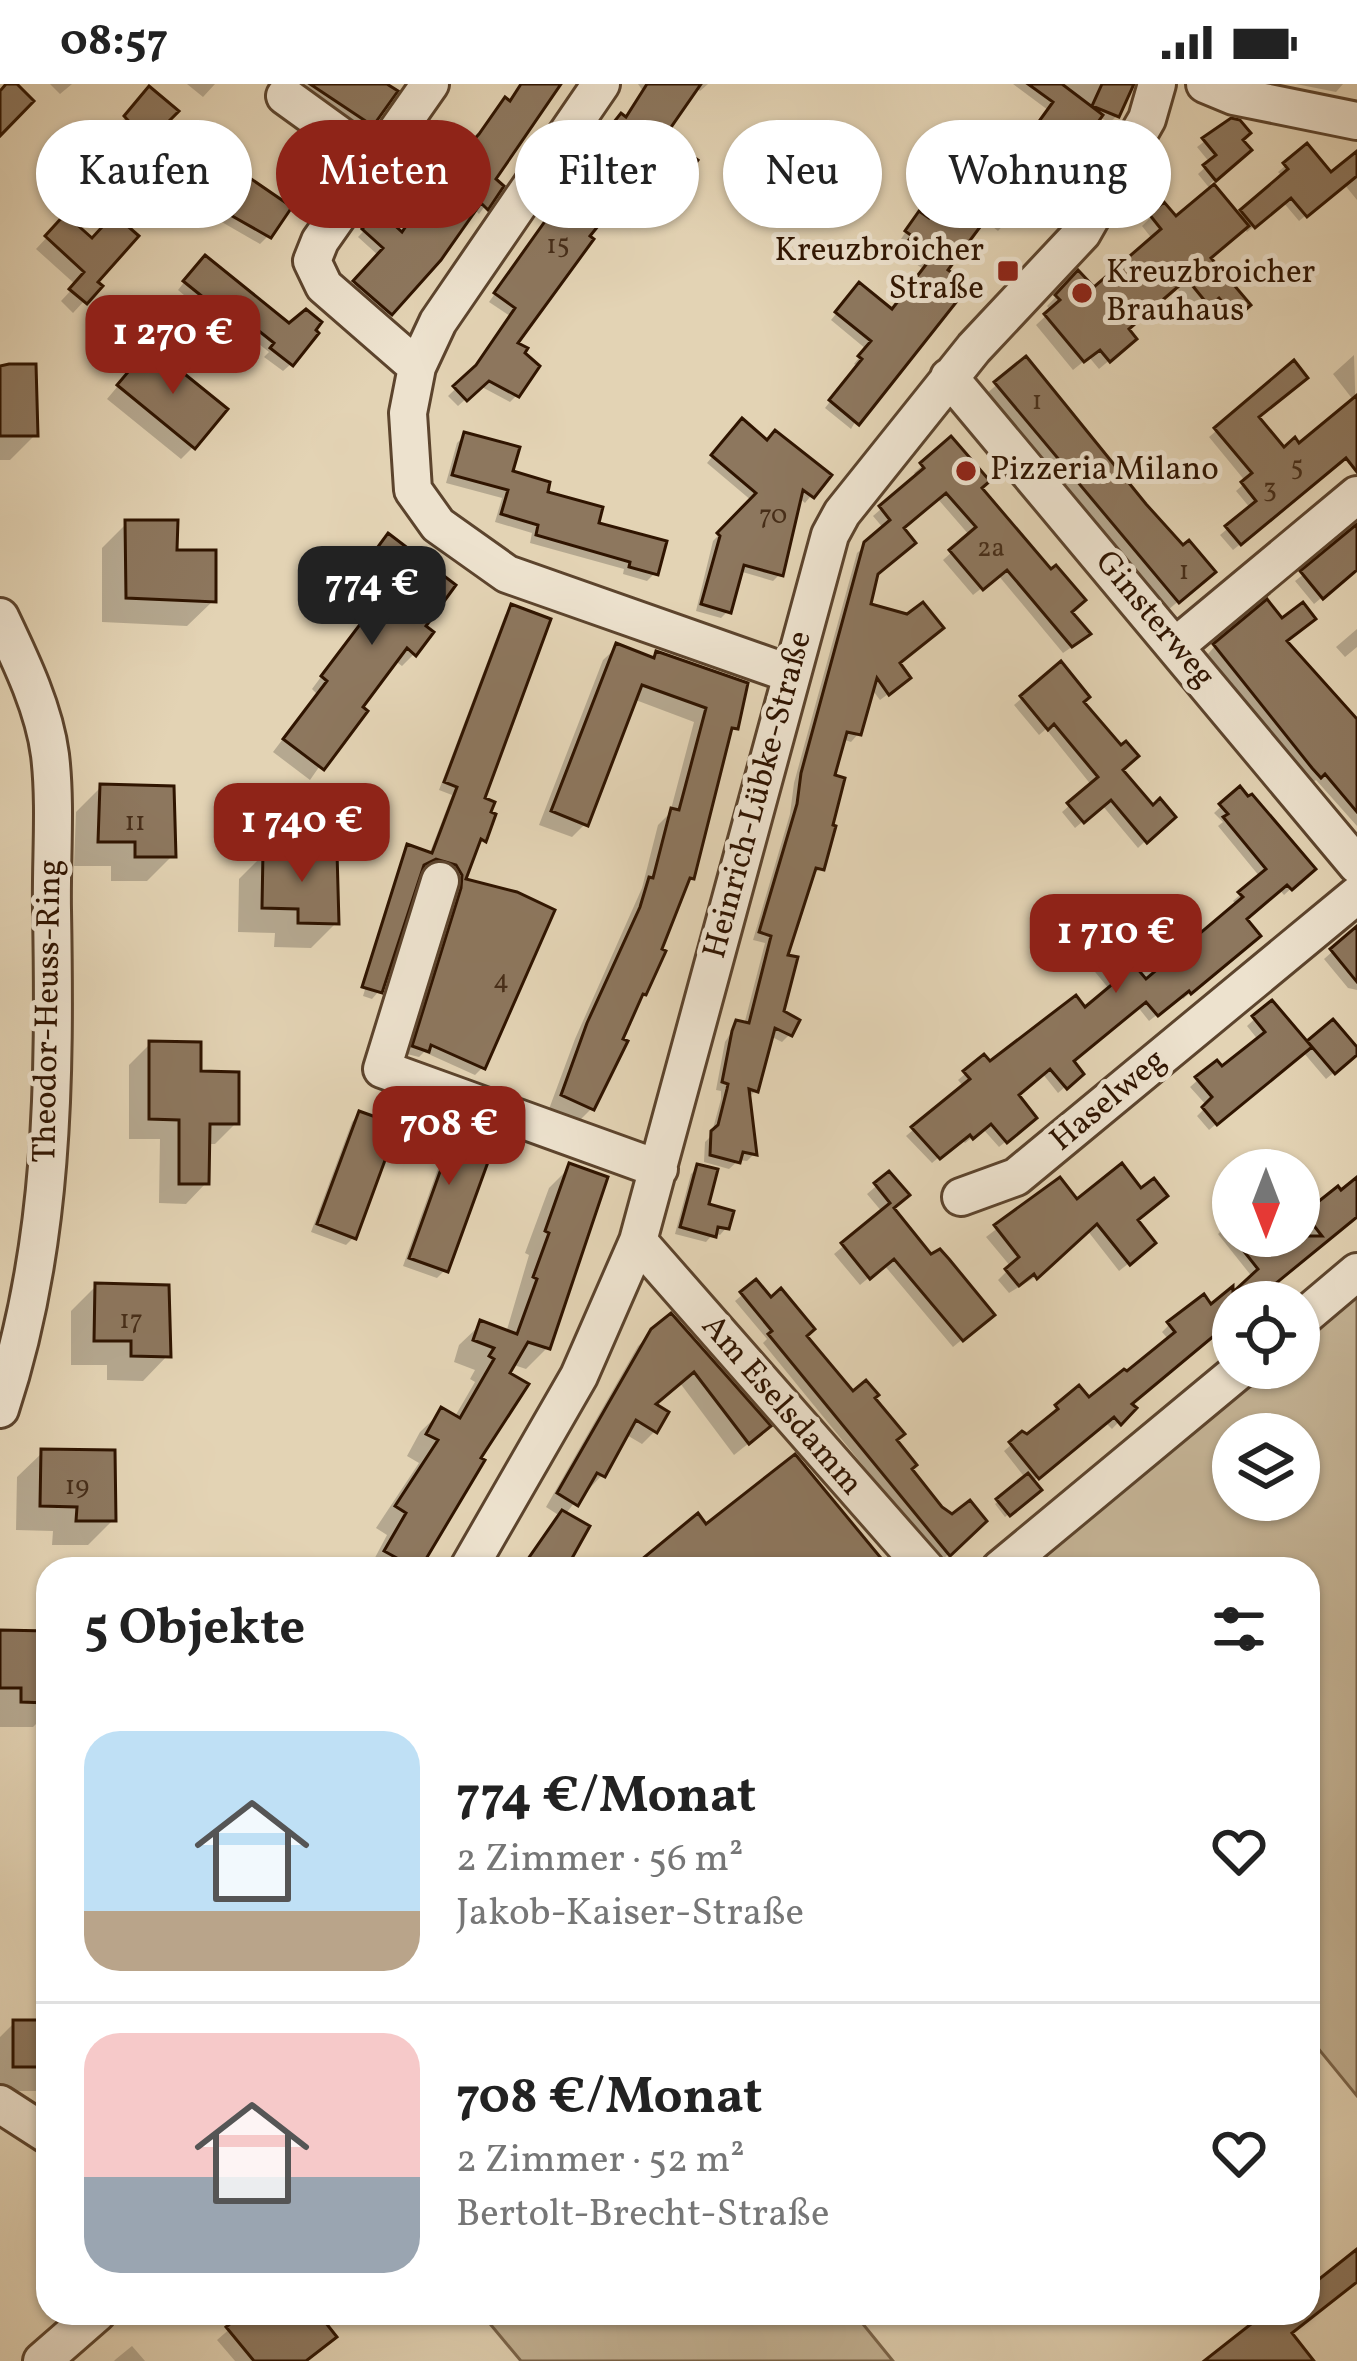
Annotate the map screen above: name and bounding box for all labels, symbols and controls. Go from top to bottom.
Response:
text: 08:57 [60,11,168,74]
chip: Kaufen [36,120,252,228]
chip: Mieten [276,120,491,228]
chip: Filter [515,120,699,228]
chip: Neu [723,120,882,228]
chip: Wohnung [906,120,1171,228]
house number: 15 [546,227,570,265]
place label: Kreuzbroicher Straße [775,229,984,313]
place label: Kreuzbroicher Brauhaus [1106,251,1316,335]
marker: Kreuzbroicher Straße [995,258,1021,284]
marker: Kreuzbroicher Brauhaus [1069,280,1095,306]
pin: 1 270 € [62,295,284,397]
text: 1 270 € [112,307,234,361]
house number: 1 [1032,383,1042,421]
place label: Pizzeria Milano [990,448,1219,494]
house number: 5 [1291,449,1304,487]
marker: Pizzeria Milano [953,458,979,484]
house number: 3 [1263,471,1277,509]
house number: 70 [759,497,787,535]
house number: 2a [977,530,1005,568]
street label: Ginsterweg [1083,542,1225,698]
pin: 774 € [288,546,456,648]
house number: 1 [1179,553,1189,591]
text: 774 € [325,558,419,612]
street label: Heinrich-Lübke-Straße [693,626,825,964]
pin: 1 740 € [191,783,413,885]
text: 1 740 € [241,795,363,849]
house number: 11 [125,804,145,842]
street label: Theodor-Heuss-Ring [23,859,75,1163]
pin: 1 710 € [1005,894,1227,996]
text: 1 710 € [1057,906,1175,960]
house number: 4 [493,962,509,1000]
street label: Haselweg [1041,1039,1177,1163]
pin: 708 € [365,1086,533,1188]
text: 708 € [399,1098,499,1152]
north arrow [1212,1149,1320,1257]
map controls [1212,1149,1320,1521]
button: locate [1212,1281,1320,1389]
house number: 17 [119,1302,143,1340]
street label: Am Eselsdamm [689,1306,873,1506]
button: layers [1212,1413,1320,1521]
house number: 19 [65,1468,89,1506]
text: 5 Objekte [84,1594,305,1665]
icon: filters [1206,1596,1272,1662]
text: 774 €/Monat [456,1762,756,1833]
icon: home [180,1779,324,1923]
icon: heart [1206,1818,1272,1884]
text: 2 Zimmer · 56 m² [456,1833,743,1887]
text: Jakob-Kaiser-Straße [456,1887,804,1941]
text: 708 €/Monat [456,2063,762,2134]
icon: home [180,2081,324,2225]
icon: heart [1206,2120,1272,2186]
text: 2 Zimmer · 52 m² [456,2134,745,2188]
text: Bertolt-Brecht-Straße [456,2188,829,2242]

